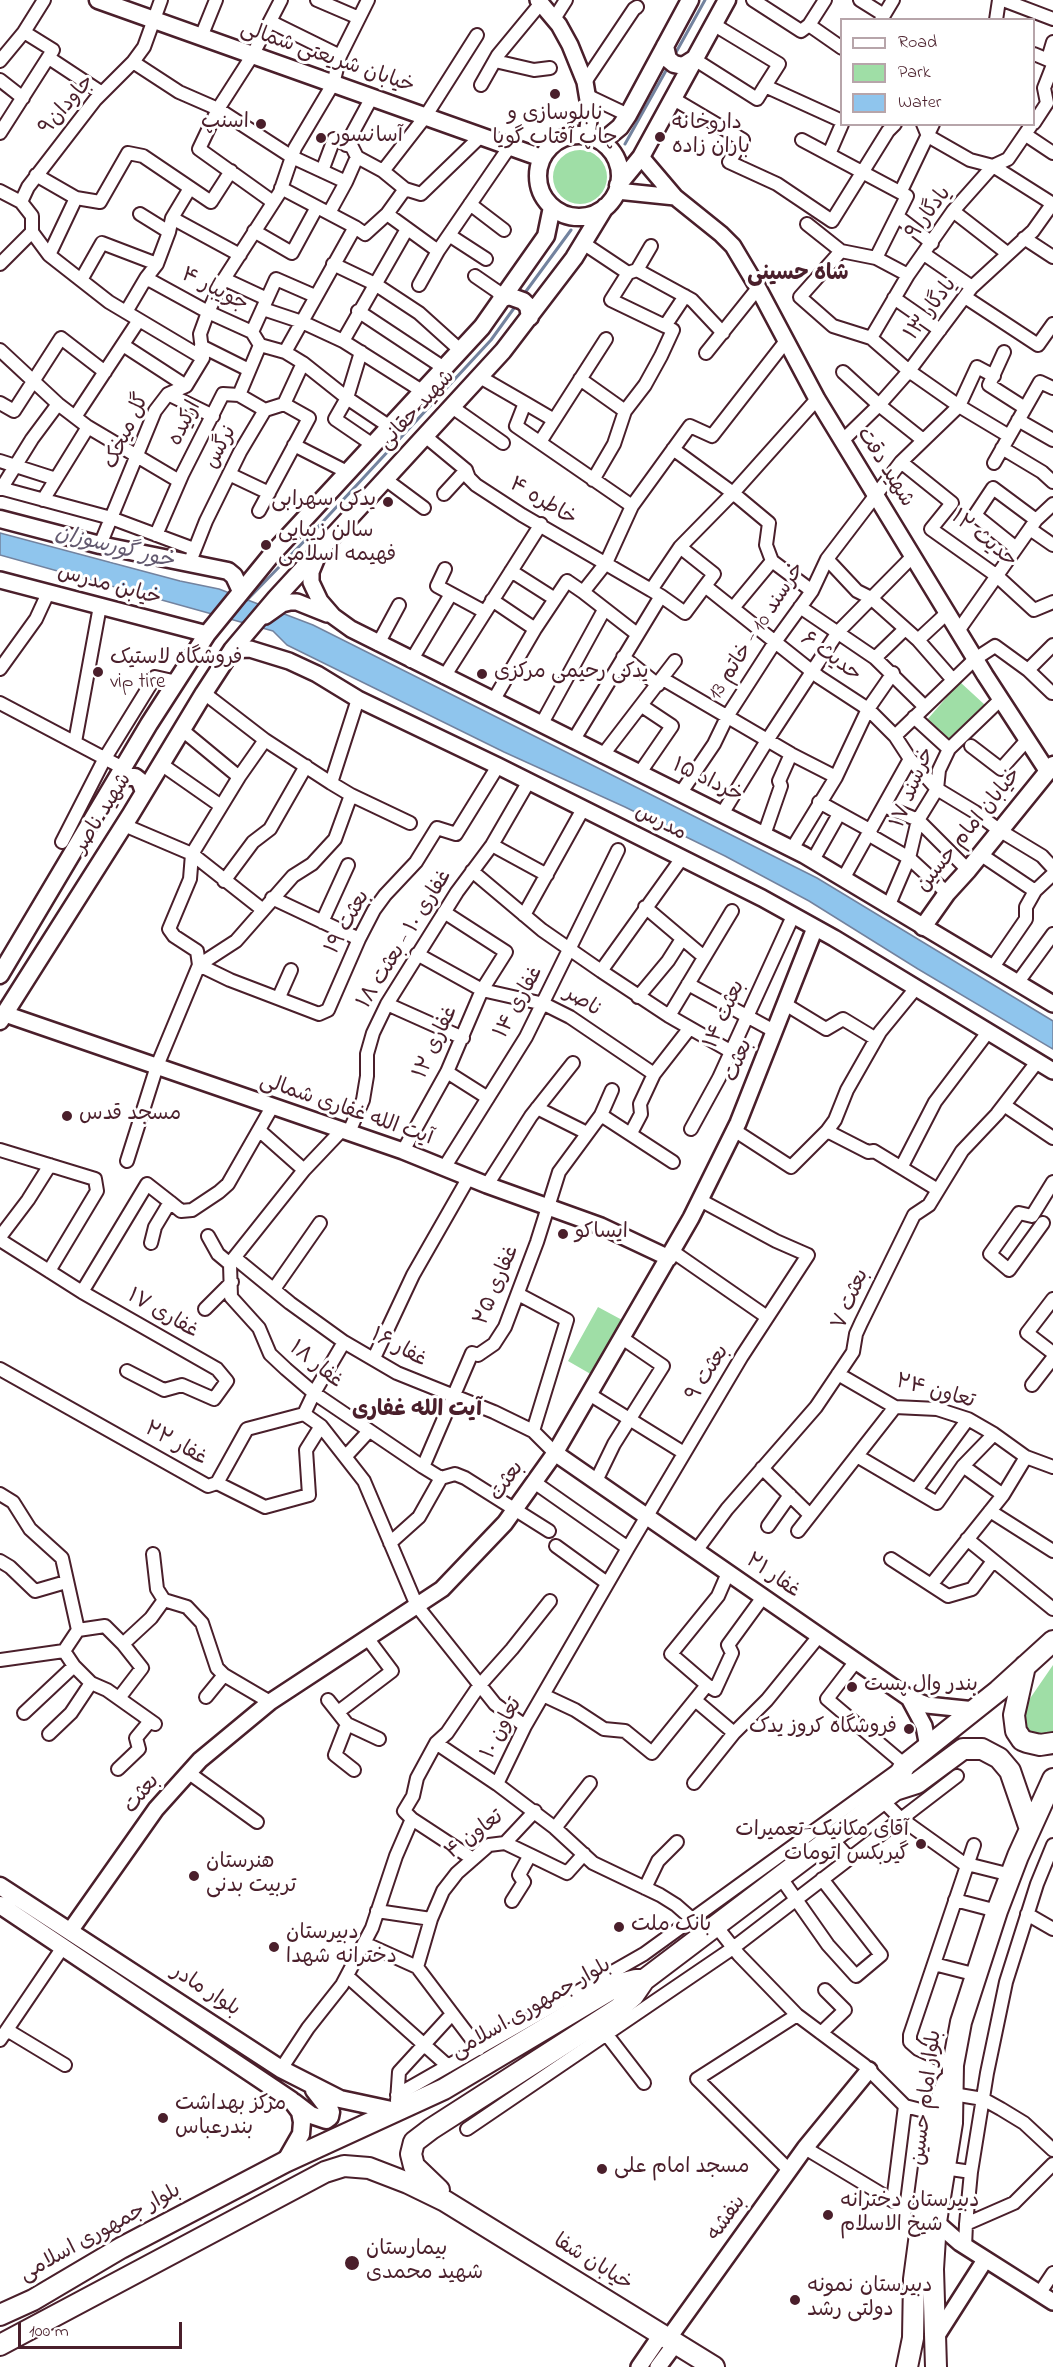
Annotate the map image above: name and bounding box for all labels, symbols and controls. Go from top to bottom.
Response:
street label: خیابان شریعتی شمالی [237,17,417,101]
legend [840,18,1035,126]
text: Road [898,30,937,56]
text: Park [898,60,931,86]
street label: جاودان۹ [35,71,101,141]
marker: نابلوسازی و چاپ آفتاب گویا [548,87,562,101]
text: Water [898,90,941,116]
place label: نابلوسازی و چاپ آفتاب گویا [492,103,618,153]
place label: اسنپ [201,111,249,137]
place label: داروخانه باران زاده [672,112,750,162]
marker: اسنپ [254,117,268,131]
place label: آسانسور [333,125,403,151]
marker: داروخانه باران زاده [653,130,667,144]
marker: آسانسور [314,131,328,145]
street label: یادگار ۹ [902,182,958,246]
district label: شاه حسینی [747,262,849,288]
street label: جویبار ۴ [176,263,252,319]
street label: یادگار ۱۳ [900,274,964,346]
street label: شهید حقانی [375,366,461,456]
street label: گل میخک [100,390,156,474]
street label: ارکیده [164,397,208,451]
street label: نرگس [200,422,244,474]
street label: شهید دقت [850,423,918,513]
street label: خاطره ۴ [504,473,580,533]
place label: یدکی سهرابی [271,489,376,515]
marker: یدکی سهرابی [381,495,395,509]
street label: حدیث ۱۲ [945,506,1021,574]
place label: سالن زیبایی فهیمه اسلامی [278,520,396,570]
water label: خور گورسوزان [52,521,176,577]
marker: سالن زیبایی فهیمه اسلامی [259,538,273,552]
street label: خرسند 10 - خاتم 13 [704,559,812,705]
street label: خیابن مدرس [54,561,164,613]
street label: حدیث ۶ [795,628,865,688]
place label: فروشگاه لاستیک vip tire [110,647,243,697]
place label: یدکی رحیمی مرکزی [494,661,649,687]
marker: فروشگاه لاستیک vip tire [91,665,105,679]
marker: یدکی رحیمی مرکزی [475,667,489,681]
street label: خرسند ۱۷ [887,744,941,832]
street label: ۱۵ خرداد [668,754,746,810]
street label: خیابان امام حسین [912,764,1028,898]
street label: شهید ناصر [69,769,139,859]
street label: مدرس [630,800,690,848]
street label: غفاری ۱۰ - بعثت ۱۸ [353,866,459,1014]
street label: بعثت ۱۹ [321,887,377,959]
street label: غفاری ۱۴ [490,962,550,1044]
street label: بعثت ۱۴ [700,977,752,1053]
street label: ناصر [559,982,605,1024]
street label: غفاری ۱۲ [409,1003,465,1083]
street label: بعثت [720,1036,760,1086]
street label: آیت الله غفاری شمالی [256,1070,436,1152]
place label: مسجد قدس [79,1103,181,1129]
marker: مسجد قدس [60,1109,74,1123]
place label: ایساکو [575,1221,628,1247]
marker: ایساکو [556,1227,570,1241]
street label: غفاری ۲۵ [470,1242,526,1330]
street label: بعثت ۷ [828,1266,876,1334]
street label: غفاری ۱۷ [122,1285,202,1345]
street label: غفار ۱۶ [366,1324,430,1374]
street label: غفار ۱۸ [283,1337,347,1395]
street label: بعثت ۹ [682,1341,736,1407]
street label: تعاون ۲۴ [893,1370,977,1416]
district label: آیت الله غفاری [352,1398,482,1424]
street label: غفار ۲۲ [139,1418,211,1472]
street label: بعثت [485,1457,531,1507]
street label: غفار ۲۱ [740,1549,804,1605]
place label: بندر وال پست [864,1674,978,1700]
marker: بندر وال پست [845,1680,859,1694]
street label: تعاون ۱۰ [477,1694,529,1764]
place label: فروشگاه کروز یدک [749,1716,897,1742]
marker: فروشگاه کروز یدک [902,1722,916,1736]
street label: بعثت [120,1770,166,1820]
street label: تعاون ۴ [441,1806,509,1866]
place label: آقای مکانیک-تعمیرات گیربکس اتومات [735,1819,909,1869]
marker: آقای مکانیک-تعمیرات گیربکس اتومات [914,1837,928,1851]
place label: هنرستان تربیت بدنی [206,1851,296,1901]
marker: هنرستان تربیت بدنی [187,1869,201,1883]
place label: بانک ملت [631,1914,711,1940]
marker: بانک ملت [612,1920,626,1934]
place label: دبیرستان دخترانه شهدا [286,1922,397,1972]
marker: دبیرستان دخترانه شهدا [267,1940,281,1954]
street label: بلوار جمهوری اسلامی [448,1954,616,2066]
street label: بلوار مادر [166,1960,244,2024]
street label: بلوار امام حسین [907,2029,949,2167]
place label: مرکز بهداشت بندرعباس [175,2093,286,2143]
marker: مرکز بهداشت بندرعباس [156,2111,170,2125]
place label: مسجد امام علی [614,2156,750,2182]
marker: مسجد امام علی [595,2162,609,2176]
street label: بلوار جمهوری اسلامی [16,2179,186,2289]
place label: دبیرستان دخترانه شیخ الاسلام [840,2190,979,2240]
street label: بنفشه [703,2191,753,2247]
marker: دبیرستان دخترانه شیخ الاسلام [821,2208,835,2222]
street label: خیابان شفا [548,2230,636,2298]
place label: بیمارستان شهید محمدی [366,2238,483,2288]
marker: بیمارستان شهید محمدی [343,2254,361,2272]
place label: دبیرستان نمونه دولتی رشد [807,2275,932,2325]
marker: دبیرستان نمونه دولتی رشد [788,2293,802,2307]
scale bar [21,2310,184,2348]
text: 100 m [29,2319,69,2345]

